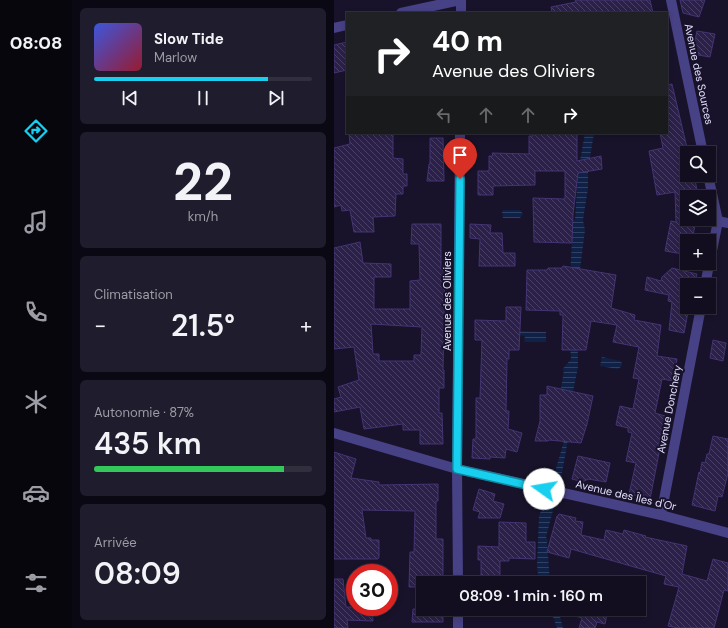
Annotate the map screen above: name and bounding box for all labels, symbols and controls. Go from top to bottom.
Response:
street label: Avenue des Sources [681,22,717,126]
text: 40 m [432,23,503,60]
icon: right [366,28,418,80]
text: Slow Tide [154,29,224,49]
text: 08:08 [10,31,62,55]
text: Marlow [154,49,197,66]
text: Avenue des Oliviers [432,59,595,83]
icon: previous [119,87,141,109]
icon: pause [192,87,214,109]
icon: next [265,87,287,109]
icon: left [433,104,455,126]
icon: ahead [475,104,497,126]
icon: ahead [517,104,539,126]
icon: right [559,104,581,126]
icon: directions [22,117,50,145]
pin [443,138,477,179]
icon: arrive [449,144,471,166]
map controls [680,146,716,314]
button: search [680,146,716,182]
text: 22 [173,148,233,216]
button: layers [680,190,716,226]
icon: music [22,208,50,236]
text: km/h [188,208,218,225]
button: + [680,234,716,270]
street label: Avenue des Oliviers [440,251,454,351]
button: − [680,278,716,314]
text: Climatisation [94,286,173,303]
icon: phone [22,298,50,326]
text: 21.5° [171,306,235,345]
text: − [94,311,106,340]
text: + [300,311,312,340]
street label: Avenue Donchery [654,364,684,454]
icon: climate [22,388,50,416]
text: Autonomie · 87% [94,404,194,421]
text: 435 km [94,424,201,463]
position arrow [523,468,565,510]
street label: Avenue des Îles d'Or [574,477,678,513]
icon: car [22,479,50,507]
text: Arrivée [94,534,137,551]
text: 08:09 [94,554,181,593]
speed limit sign: 30 [346,564,398,616]
icon: filters [22,569,50,597]
text: 08:09 · 1 min · 160 m [459,586,603,606]

